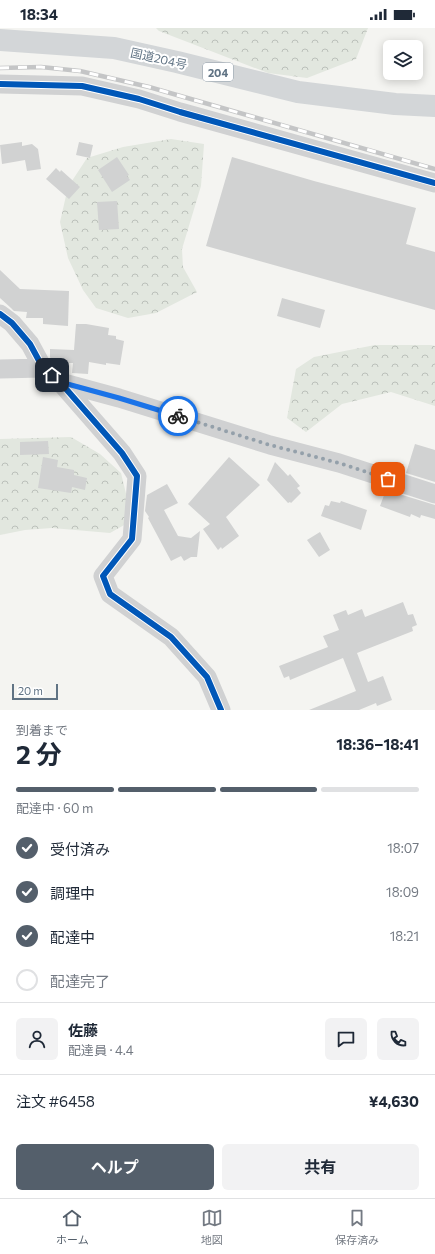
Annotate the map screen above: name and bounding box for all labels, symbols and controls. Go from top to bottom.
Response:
text: 18:34 [20,5,58,23]
map controls [383,40,423,80]
button: layers [383,40,423,80]
street label: 国道204号 [129,45,189,71]
road number: 204 [203,63,233,81]
pin [35,358,69,392]
icon: home [41,364,63,386]
courier [158,396,198,436]
icon: bike [167,405,189,427]
pin [371,462,405,496]
icon: bag [377,468,399,490]
scale bar [12,682,58,701]
text: 20 m [18,684,43,697]
text: 到着まで [16,722,68,738]
text: 18:36–18:41 [336,735,419,753]
text: 2 分 [16,738,62,769]
text: 配達中 · 60 m [16,800,93,816]
icon: check [16,837,38,859]
text: 受付済み [50,840,110,858]
text: 18:07 [387,840,419,856]
icon: check [16,881,38,903]
text: 調理中 [50,884,95,902]
text: 18:09 [386,884,419,900]
icon: check [16,925,38,947]
text: 配達中 [50,928,95,946]
text: 18:21 [390,928,419,944]
text: 配達完了 [50,972,110,990]
button: person [16,1018,58,1060]
button: chat [325,1018,367,1060]
button: phone [377,1018,419,1060]
text: 佐藤 [68,1021,98,1039]
text: 配達員 · 4.4 [68,1042,133,1058]
text: 注文 #6458 [16,1092,95,1110]
text: ¥4,630 [369,1092,419,1110]
button: ヘルプ [16,1144,214,1190]
button: 共有 [222,1144,419,1190]
tab: ホーム [56,1207,89,1247]
tab: 地図 [201,1207,223,1247]
tab: 保存済み [335,1207,379,1247]

